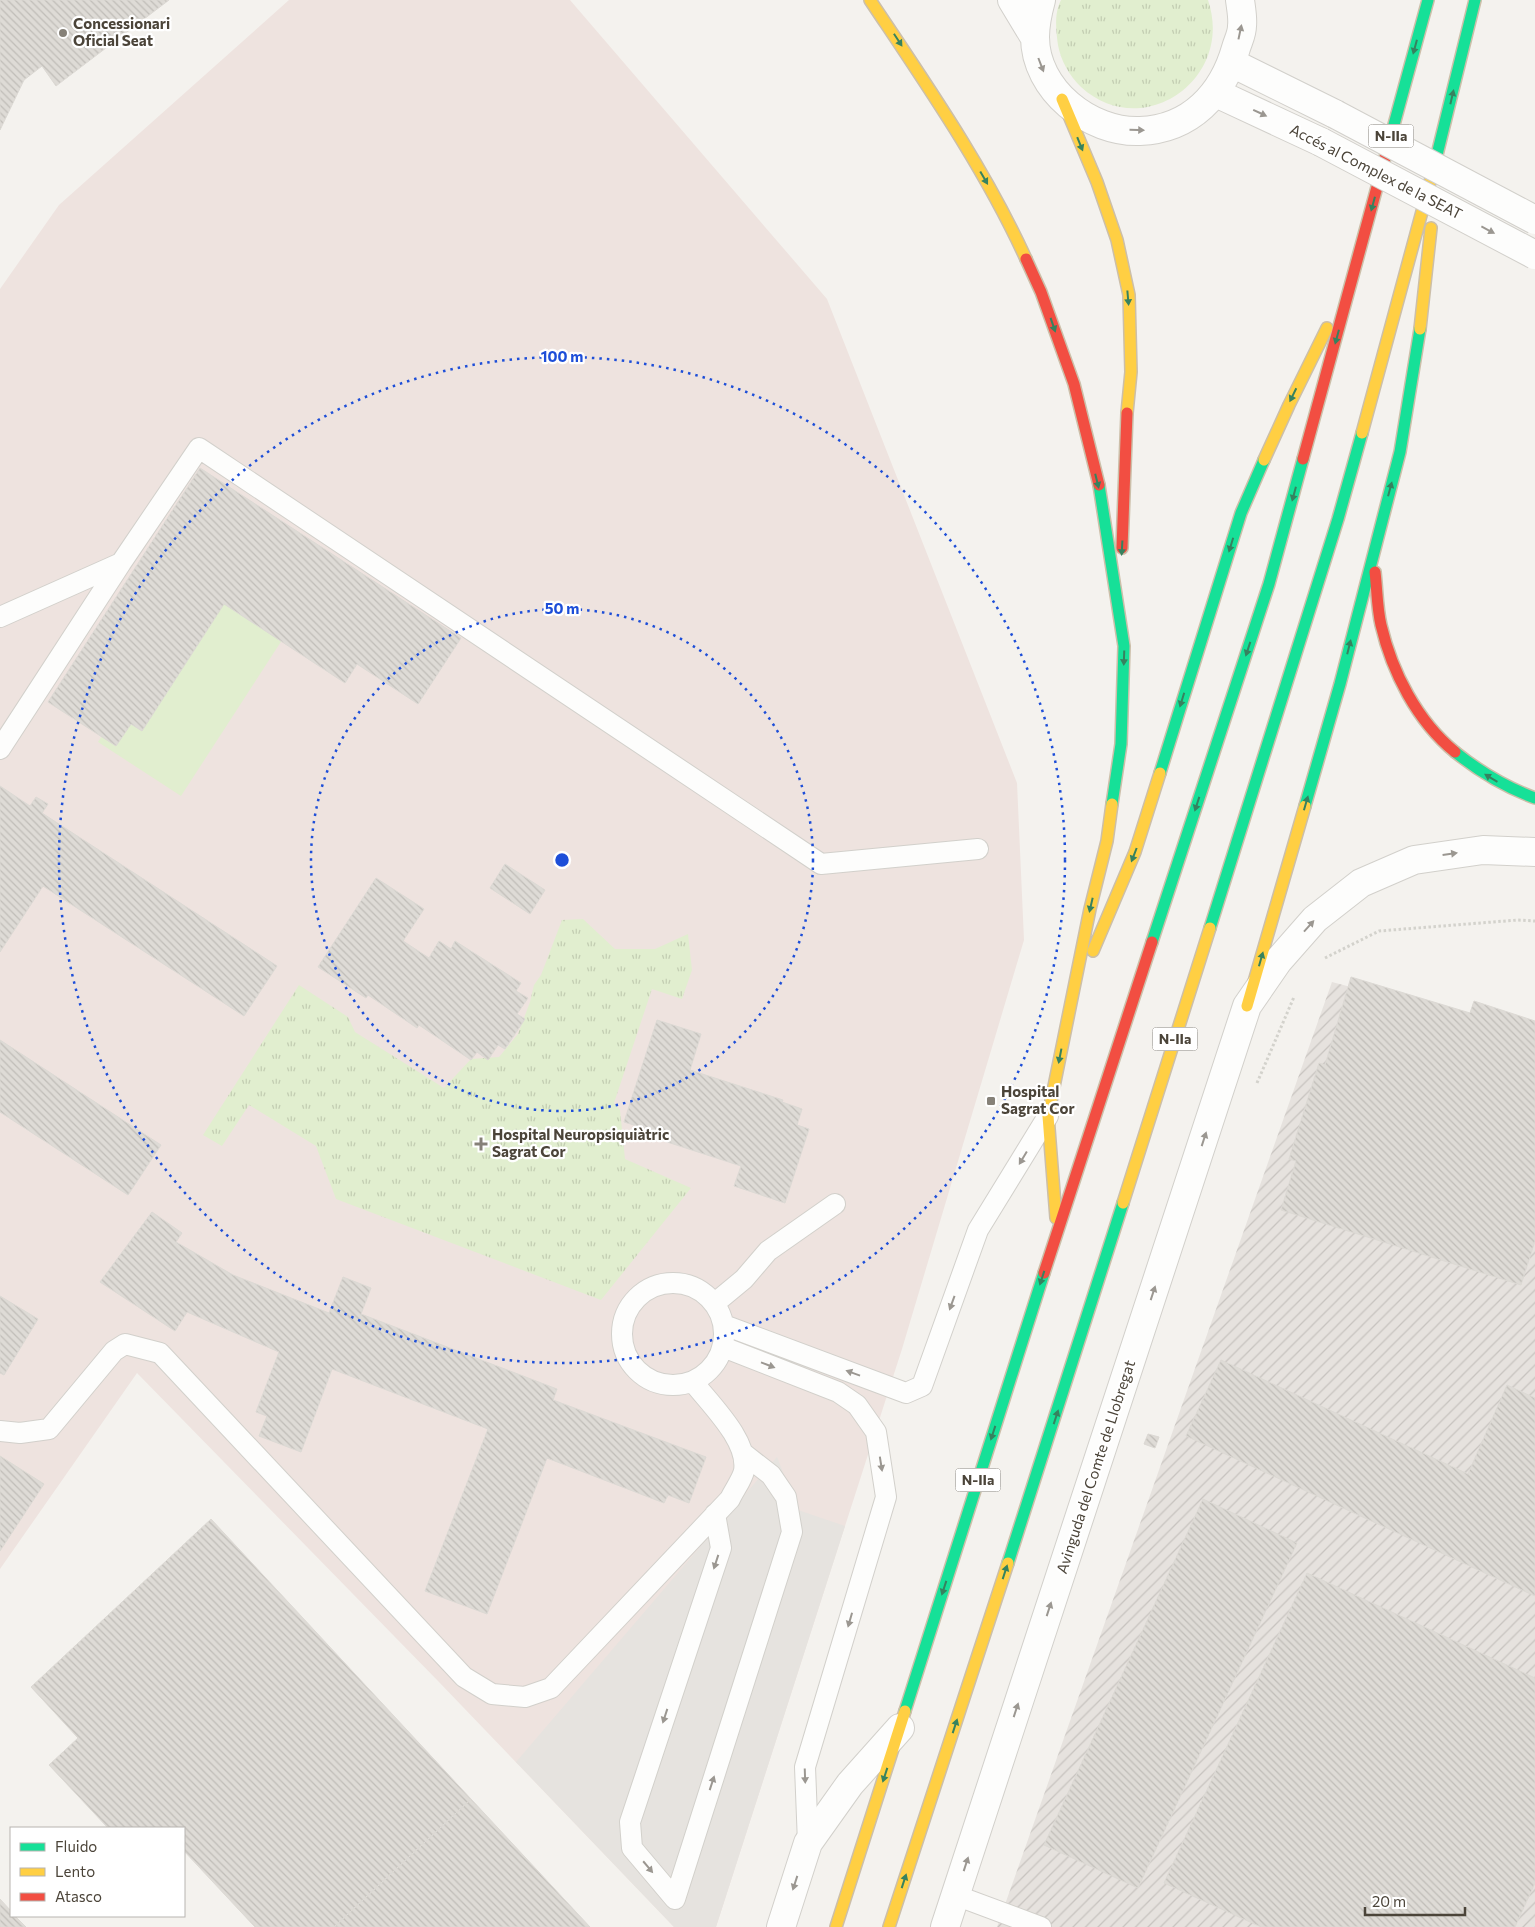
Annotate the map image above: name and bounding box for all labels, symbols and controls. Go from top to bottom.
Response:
place label: Concessionari Oficial Seat [73,14,170,49]
one-way arrow [1237,23,1245,39]
marker: Concessionari Oficial Seat [57,27,69,39]
one-way arrow [893,34,903,47]
one-way arrow [1411,40,1419,55]
one-way arrow [1038,57,1046,72]
one-way arrow [1448,90,1456,105]
one-way arrow [1253,110,1267,118]
street label: Accés al Complex de la SEAT [1287,120,1466,223]
road number: N-IIa [1368,124,1414,148]
one-way arrow [1129,126,1145,134]
one-way arrow [1076,137,1084,152]
one-way arrow [980,171,988,185]
one-way arrow [1369,196,1377,211]
one-way arrow [1481,226,1495,234]
one-way arrow [1125,291,1133,307]
one-way arrow [1049,318,1057,333]
one-way arrow [1332,329,1340,344]
text: 100 m [541,347,583,365]
one-way arrow [1289,388,1297,402]
one-way arrow [1094,473,1102,488]
one-way arrow [1386,482,1394,497]
one-way arrow [1289,486,1297,501]
one-way arrow [1226,537,1234,552]
one-way arrow [1118,540,1126,556]
text: 50 m [545,599,579,617]
one-way arrow [1346,639,1354,654]
one-way arrow [1243,642,1251,657]
one-way arrow [1120,650,1128,666]
one-way arrow [1178,692,1186,707]
one-way arrow [1484,773,1498,782]
one-way arrow [1193,796,1200,811]
one-way arrow [1302,796,1310,811]
one-way arrow [1130,848,1138,863]
one-way arrow [1443,850,1459,858]
centre of rings [553,851,571,869]
one-way arrow [1087,898,1095,913]
one-way arrow [1303,919,1314,932]
one-way arrow [1257,952,1265,967]
road number: N-IIa [1152,1028,1198,1050]
one-way arrow [1056,1048,1064,1063]
place label: Hospital Sagrat Cor [1001,1082,1075,1117]
marker: Hospital Sagrat Cor [985,1095,997,1107]
place label: Hospital Neuropsiquiàtric Sagrat Cor [492,1125,669,1160]
one-way arrow [1200,1131,1208,1146]
marker: Hospital Neuropsiquiàtric Sagrat Cor [474,1137,488,1151]
one-way arrow [1018,1151,1027,1164]
one-way arrow [1037,1271,1045,1286]
one-way arrow [1150,1286,1157,1301]
one-way arrow [948,1296,956,1311]
street label: Avinguda del Comte de Llobregat [1052,1358,1138,1576]
one-way arrow [761,1361,776,1369]
one-way arrow [845,1369,860,1377]
one-way arrow [1052,1410,1060,1425]
one-way arrow [989,1426,997,1441]
one-way arrow [877,1456,885,1472]
road number: N-IIa [956,1468,1000,1492]
one-way arrow [712,1555,720,1570]
one-way arrow [1002,1564,1009,1579]
one-way arrow [940,1581,948,1596]
one-way arrow [1046,1601,1054,1616]
one-way arrow [845,1613,853,1628]
one-way arrow [1013,1702,1021,1717]
one-way arrow [661,1709,669,1724]
one-way arrow [951,1719,959,1734]
one-way arrow [881,1767,888,1782]
one-way arrow [802,1769,810,1785]
one-way arrow [708,1776,716,1791]
legend [10,1827,185,1917]
text: Fluido [55,1837,97,1855]
one-way arrow [962,1856,970,1871]
one-way arrow [643,1861,654,1874]
text: Lento [55,1862,95,1880]
one-way arrow [901,1873,908,1888]
one-way arrow [791,1875,799,1890]
scale bar [1365,1884,1465,1916]
text: Atasco [55,1887,102,1905]
text: 20 m [1372,1892,1406,1910]

